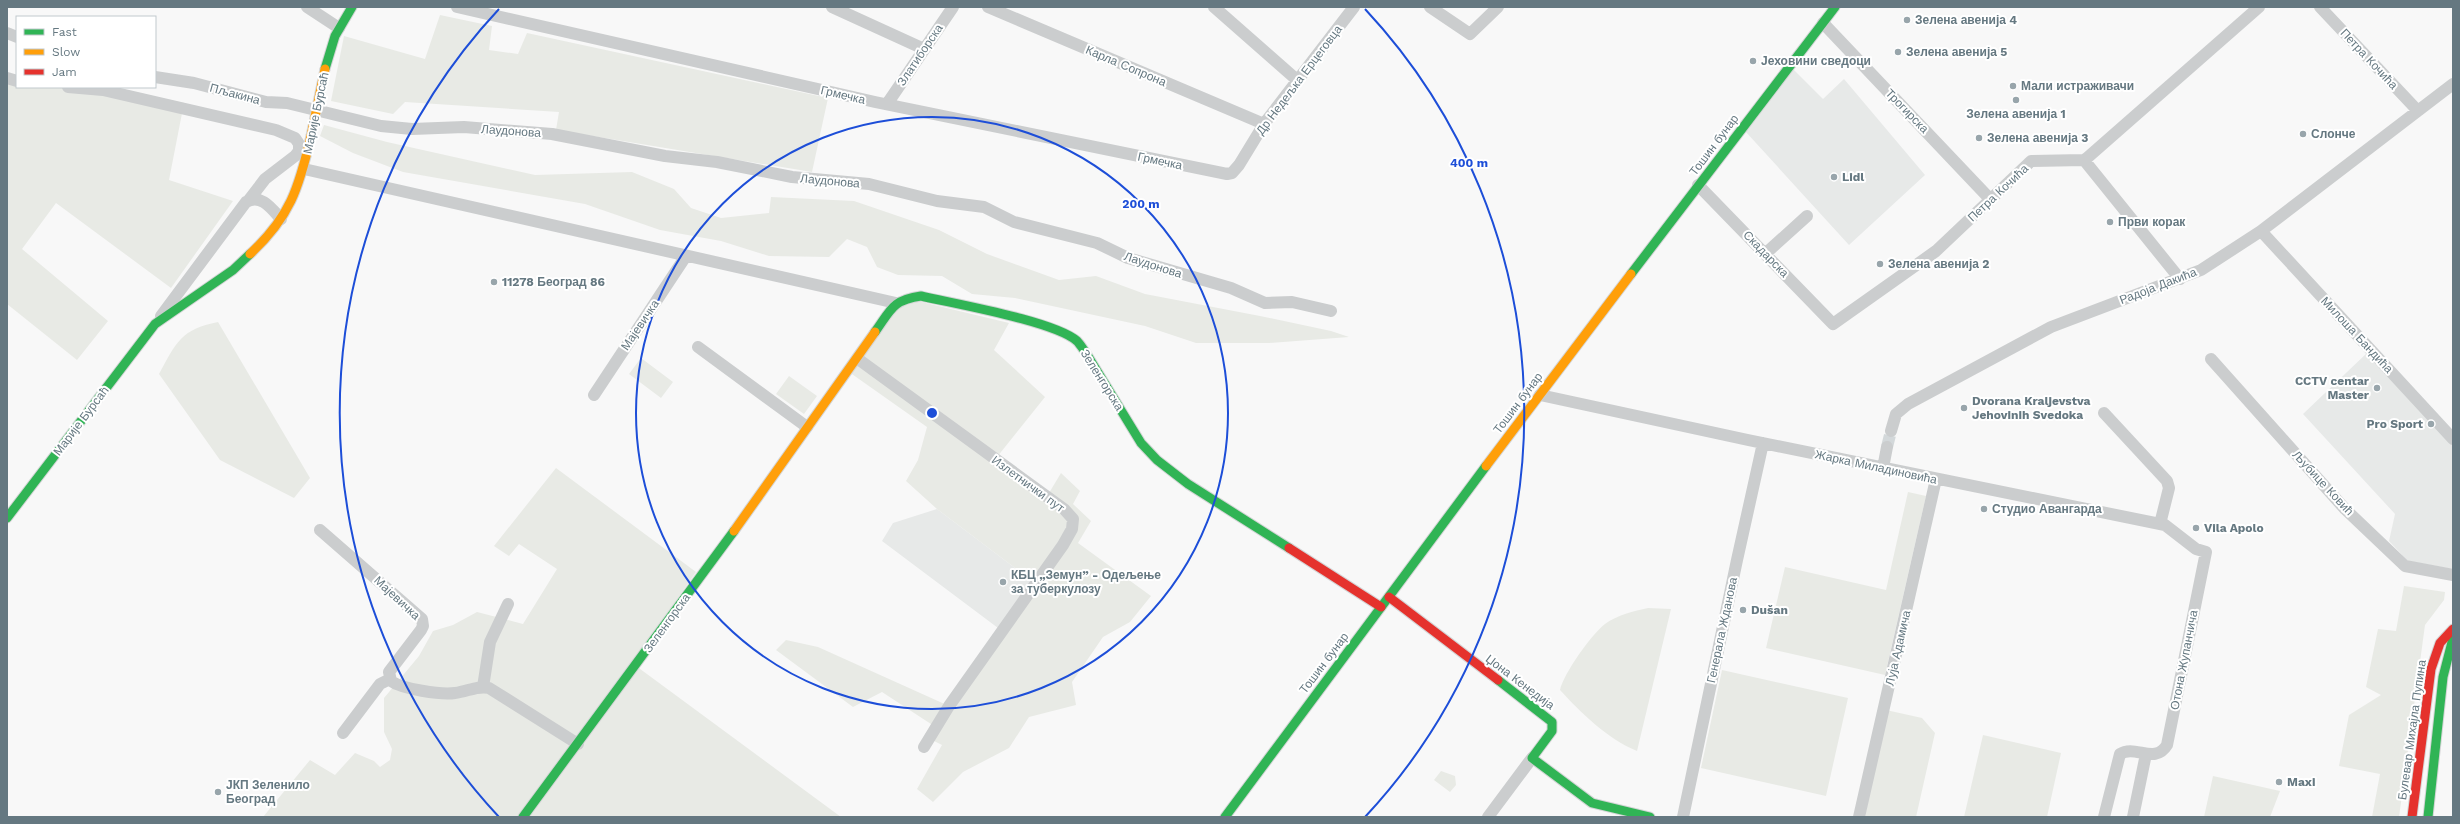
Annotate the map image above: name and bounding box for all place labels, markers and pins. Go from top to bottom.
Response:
place label: Зелена авенија 4 [1915,13,2017,27]
marker: Зелена авенија 4 [1902,15,1912,25]
place label: Зелена авенија 5 [1906,45,2007,59]
marker: Зелена авенија 5 [1893,47,1903,57]
place label: Јеховини сведоци [1761,54,1871,68]
marker: Јеховини сведоци [1748,56,1758,66]
place label: Мали истраживачи [2021,79,2134,93]
marker: Мали истраживачи [2008,81,2018,91]
marker: Зелена авенија 1 [2011,95,2021,105]
place label: Зелена авенија 1 [1966,107,2066,121]
place label: Слонче [2311,127,2356,141]
marker: Слонче [2298,129,2308,139]
place label: Зелена авенија 3 [1987,131,2088,145]
marker: Зелена авенија 3 [1974,133,1984,143]
place label: Lidl [1842,170,1864,184]
marker: Lidl [1829,172,1839,182]
place label: Први корак [2118,215,2186,229]
marker: Први корак [2105,217,2115,227]
place label: Зелена авенија 2 [1888,257,1989,271]
marker: Зелена авенија 2 [1875,259,1885,269]
place label: 11278 Београд 86 [502,275,605,289]
marker: 11278 Београд 86 [489,277,499,287]
place label: CCTV centar Master [2295,374,2370,402]
marker: CCTV centar Master [2372,383,2382,393]
place label: Dvorana Kraljevstva Jehovinih Svedoka [1972,394,2091,422]
marker: Dvorana Kraljevstva Jehovinih Svedoka [1959,403,1969,413]
centre of rings [925,406,939,420]
place label: Pro Sport [2367,417,2424,431]
marker: Pro Sport [2426,419,2436,429]
place label: Студио Авангарда [1992,502,2102,516]
marker: Студио Авангарда [1979,504,1989,514]
place label: Vila Apolo [2204,521,2264,535]
marker: Vila Apolo [2191,523,2201,533]
place label: КБЦ „Земун” - Одељење за туберкулозу [1011,568,1161,596]
marker: КБЦ „Земун” - Одељење за туберкулозу [998,577,1008,587]
place label: Dušan [1751,603,1788,617]
marker: Dušan [1738,605,1748,615]
place label: Maxi [2287,775,2315,789]
marker: Maxi [2274,777,2284,787]
place label: ЈКП Зеленило Београд [226,778,310,806]
marker: ЈКП Зеленило Београд [213,787,223,797]

